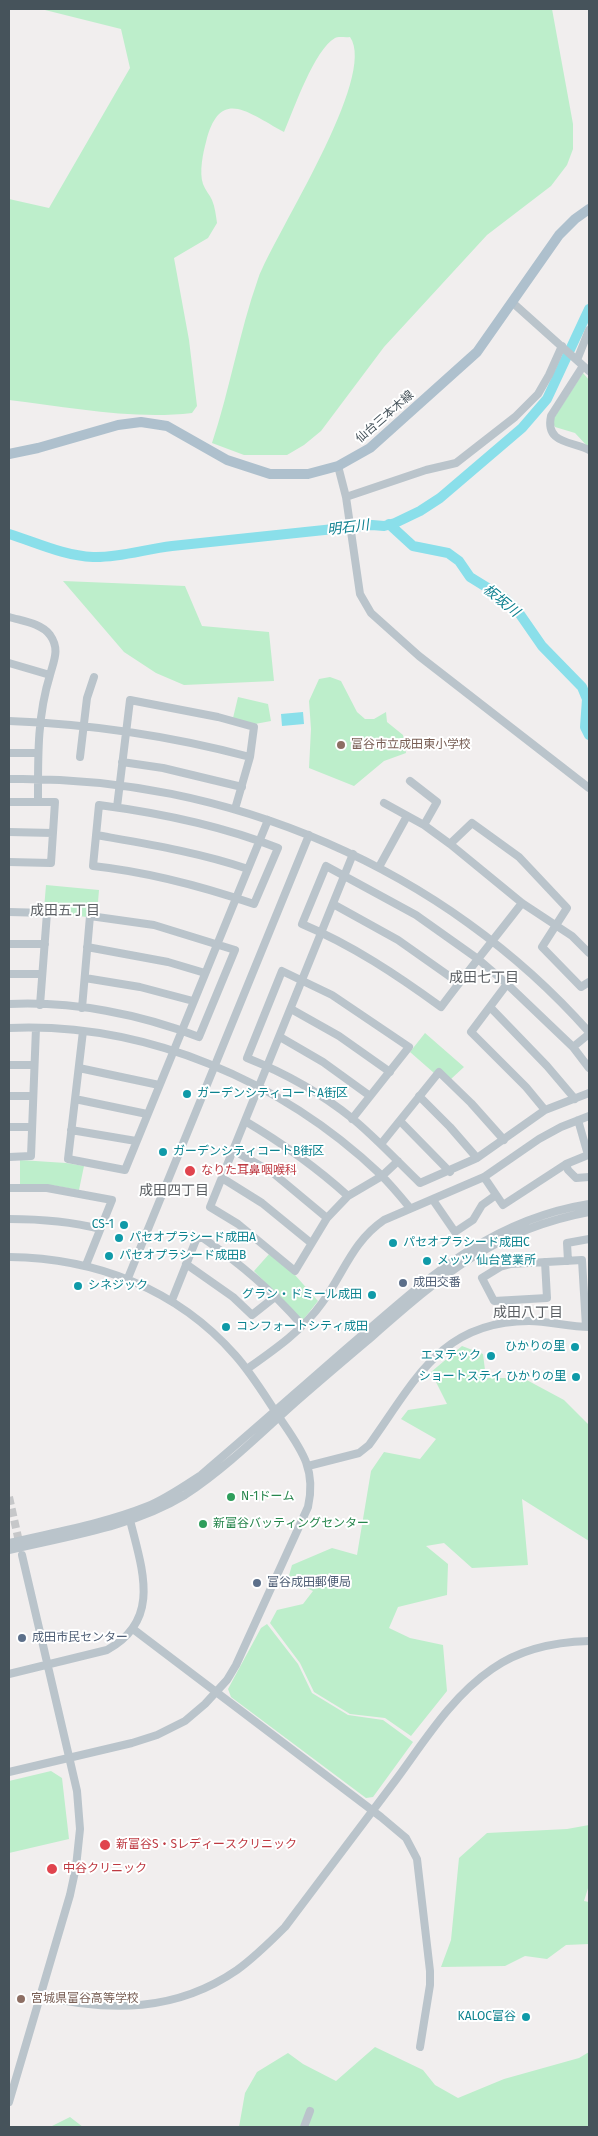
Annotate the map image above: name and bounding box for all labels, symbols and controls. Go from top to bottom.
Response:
street label: 仙台三本木線 [353,388,417,446]
water label: 明石川 [326,517,370,539]
water label: 板坂川 [479,581,523,621]
place label: 富谷市立成田東小学校 [351,738,471,752]
marker: 富谷市立成田東小学校 [335,739,347,751]
district label: 成田五丁目 [30,903,100,919]
district label: 成田七丁目 [449,970,519,986]
place label: ガーデンシティコートA街区 [197,1087,348,1101]
marker: ガーデンシティコートA街区 [181,1088,193,1100]
place label: ガーデンシティコートB街区 [173,1145,324,1159]
marker: ガーデンシティコートB街区 [157,1146,169,1158]
marker: なりた耳鼻咽喉科 [183,1164,197,1178]
place label: なりた耳鼻咽喉科 [201,1164,297,1178]
district label: 成田四丁目 [139,1183,209,1199]
place label: CS-1 [92,1218,114,1232]
marker: CS-1 [118,1219,130,1231]
place label: パセオプラシード成田A [129,1231,256,1245]
marker: パセオプラシード成田A [113,1232,125,1244]
place label: パセオプラシード成田C [403,1236,530,1250]
marker: パセオプラシード成田C [387,1237,399,1249]
place label: パセオプラシード成田B [119,1249,246,1263]
marker: パセオプラシード成田B [103,1250,115,1262]
place label: メッツ 仙台営業所 [437,1254,536,1268]
marker: メッツ 仙台営業所 [421,1255,433,1267]
place label: 成田交番 [413,1276,461,1290]
marker: 成田交番 [397,1277,409,1289]
place label: シネジック [88,1279,148,1293]
marker: シネジック [72,1280,84,1292]
place label: グラン・ドミール成田 [242,1288,362,1302]
marker: グラン・ドミール成田 [366,1289,378,1301]
district label: 成田八丁目 [493,1305,563,1321]
place label: コンフォートシティ成田 [236,1320,368,1334]
marker: コンフォートシティ成田 [220,1321,232,1333]
place label: ひかりの里 [505,1340,565,1354]
marker: ひかりの里 [569,1341,581,1353]
place label: エヌテック [421,1349,481,1363]
marker: エヌテック [485,1350,497,1362]
place label: ショートステイ ひかりの里 [419,1370,566,1384]
marker: ショートステイ ひかりの里 [570,1371,582,1383]
place label: N-1ドーム [241,1490,294,1504]
marker: N-1ドーム [225,1491,237,1503]
place label: 新富谷バッティングセンター [213,1517,369,1531]
marker: 新富谷バッティングセンター [197,1518,209,1530]
place label: 富谷成田郵便局 [267,1576,351,1590]
marker: 富谷成田郵便局 [251,1577,263,1589]
place label: 成田市民センター [32,1631,128,1645]
marker: 成田市民センター [16,1632,28,1644]
marker: 新富谷S・Sレディースクリニック [98,1838,112,1852]
place label: 新富谷S・Sレディースクリニック [116,1838,297,1852]
marker: 中谷クリニック [45,1862,59,1876]
place label: 中谷クリニック [63,1862,147,1876]
place label: 宮城県富谷高等学校 [31,1992,139,2006]
marker: 宮城県富谷高等学校 [15,1993,27,2005]
place label: KALOC富谷 [458,2010,516,2024]
marker: KALOC富谷 [520,2011,532,2023]

